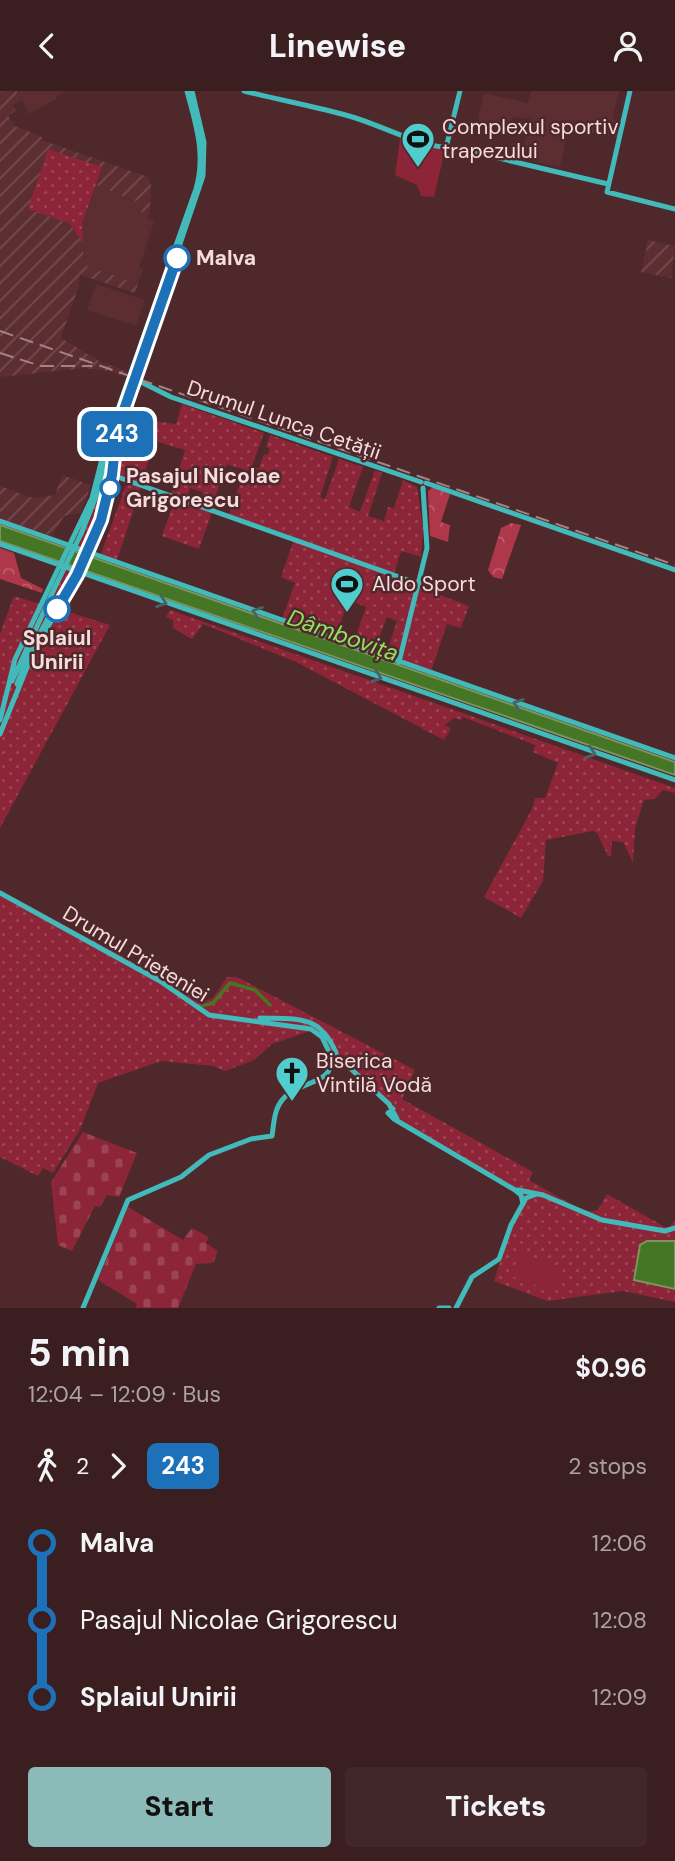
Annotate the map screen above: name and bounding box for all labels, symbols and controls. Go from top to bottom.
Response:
text: Linewise [269,25,406,67]
icon: back [28,27,66,65]
icon: person [609,27,647,65]
place label: Complexul sportiv trapezului [442,113,618,165]
sports icon: Complexul sportiv trapezului [399,120,437,169]
place label: Malva [196,244,256,272]
marker: Malva [164,245,190,271]
street label: Drumul Lunca Cetății [183,374,385,466]
line badge: 243 [77,411,157,457]
text: 243 [95,418,139,449]
place label: Pasajul Nicolae Grigorescu [126,462,280,514]
marker: Pasajul Nicolae Grigorescu [100,478,120,498]
sports icon: Aldo Sport [328,565,366,614]
place label: Aldo Sport [372,570,476,598]
one-way arrow [155,594,168,608]
marker: Splaiul Unirii [44,596,70,622]
water label: Dâmbovița [283,602,403,668]
one-way arrow [252,606,264,620]
place label: Splaiul Unirii [23,624,91,676]
one-way arrow [370,669,382,683]
one-way arrow [512,698,524,712]
one-way arrow [585,745,597,759]
street label: Drumul Prieteniei [58,899,214,1009]
place label: Biserica Vintilă Vodă [316,1047,432,1099]
church icon: Biserica Vintilă Vodă [273,1054,311,1103]
text: 5 min [28,1328,131,1378]
text: $0.96 [575,1351,647,1385]
text: 12:04 – 12:09 · Bus [28,1379,221,1409]
icon: walk [28,1447,66,1485]
icon: forward [99,1447,137,1485]
text: 243 [161,1450,205,1481]
text: 2 [76,1451,89,1481]
text: 2 stops [568,1451,647,1481]
text: Malva [80,1526,154,1560]
text: 12:06 [592,1528,647,1558]
text: Pasajul Nicolae Grigorescu [80,1603,398,1637]
text: 12:08 [592,1605,647,1635]
text: Splaiul Unirii [80,1680,237,1714]
text: 12:09 [592,1682,647,1712]
button: Start [28,1767,331,1847]
button: Tickets [345,1767,647,1847]

